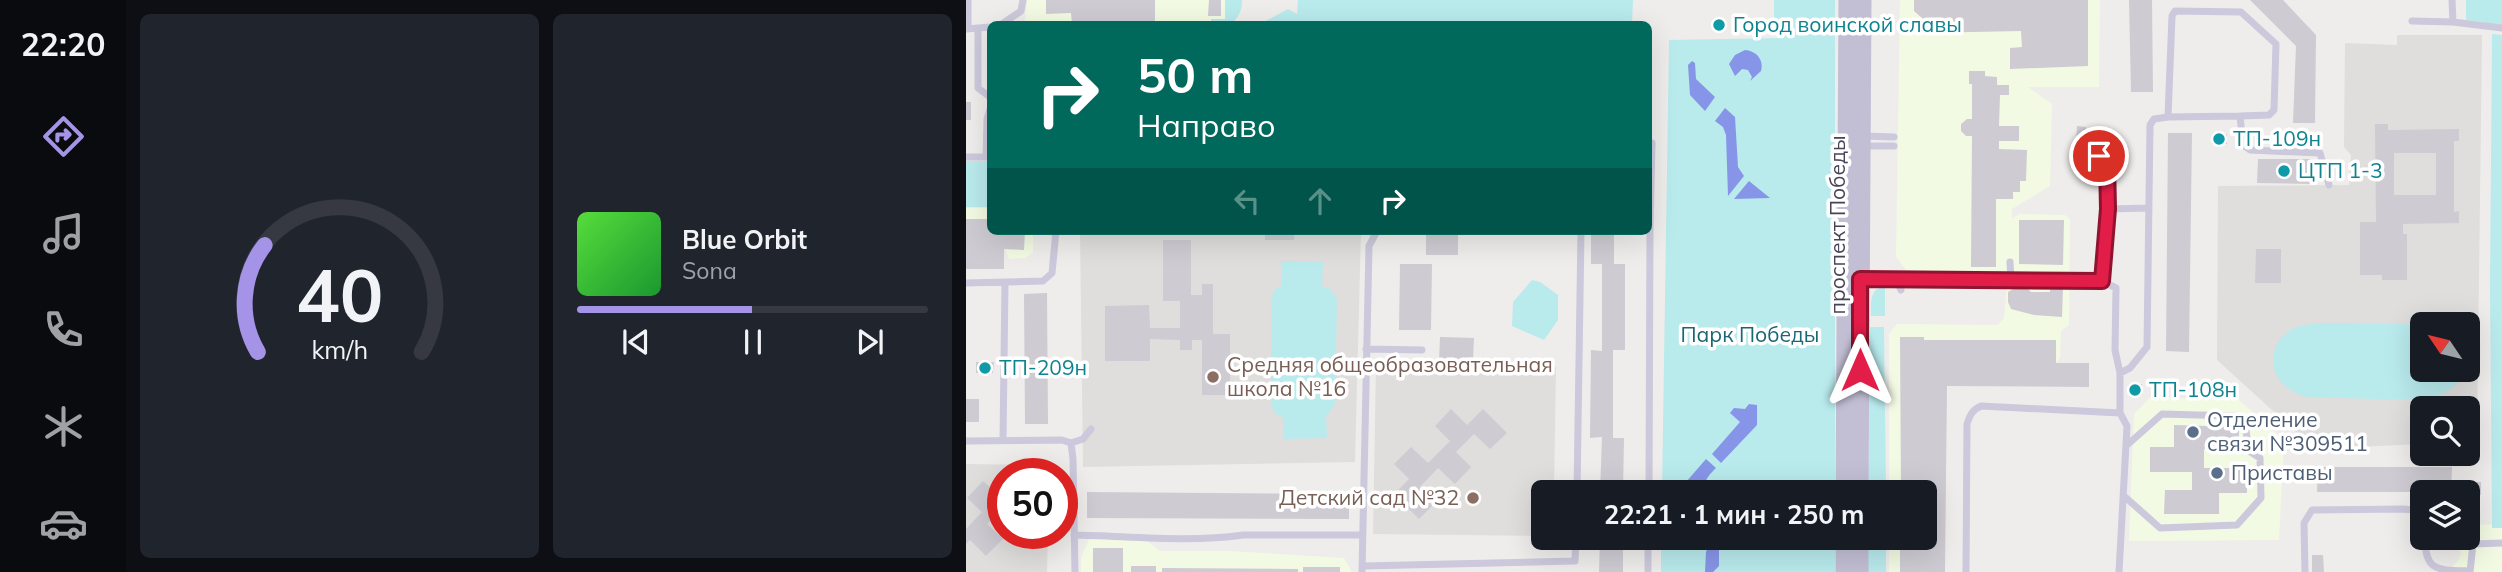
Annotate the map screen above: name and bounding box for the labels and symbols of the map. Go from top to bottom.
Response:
place label: Город воинской славы [1733,11,1962,37]
marker: Город воинской славы [1711,17,1727,33]
place label: ТП-109н [2233,125,2321,151]
pin [2069,126,2129,186]
marker: ТП-109н [2211,131,2227,147]
street label: проспект Победы [1824,135,1850,315]
place label: ЦТП 1-3 [2298,157,2383,183]
marker: ЦТП 1-3 [2276,163,2292,179]
north arrow [2410,312,2480,382]
park label: Парк Победы [1681,321,1819,347]
position arrow [1823,333,1897,407]
place label: Средняя общеобразовательная школа №16 [1227,351,1553,401]
place label: ТП-209н [999,354,1087,380]
marker: ТП-209н [977,360,993,376]
marker: Средняя общеобразовательная школа №16 [1205,369,1221,385]
place label: ТП-108н [2149,376,2237,402]
marker: ТП-108н [2127,382,2143,398]
place label: Отделение связи №309511 [2207,406,2368,456]
marker: Отделение связи №309511 [2185,424,2201,440]
speed limit sign: 50 [987,458,1078,549]
place label: Приставы [2231,459,2333,485]
marker: Приставы [2209,465,2225,481]
place label: Детский сад №32 [1279,484,1459,510]
marker: Детский сад №32 [1465,490,1481,506]

